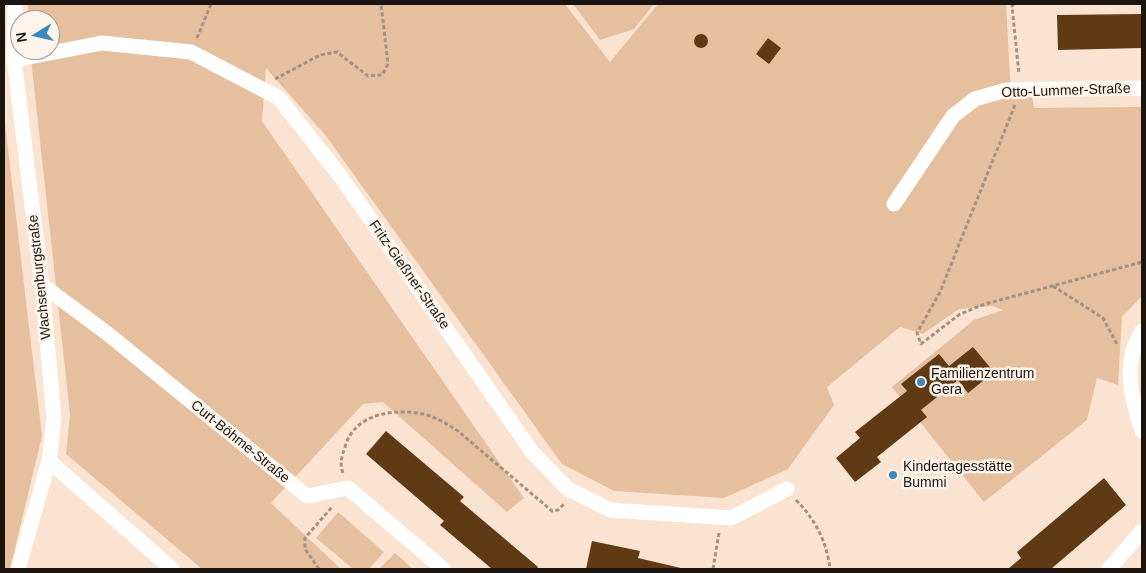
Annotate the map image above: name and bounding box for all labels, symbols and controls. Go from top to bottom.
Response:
north arrow [10,10,60,60]
text: N [12,31,30,43]
street label: Otto-Lummer-Straße [1001,80,1131,102]
street label: Wachsenburgstraße [25,214,55,340]
street label: Fritz-Gießner-Straße [365,217,453,333]
place label: Familienzentrum Gera [931,366,1034,398]
marker: Familienzentrum Gera [915,376,927,388]
street label: Curt-Böhme-Straße [187,397,293,487]
place label: Kindertagesstätte Bummi [903,459,1012,492]
marker: Kindertagesstätte Bummi [887,469,899,481]

